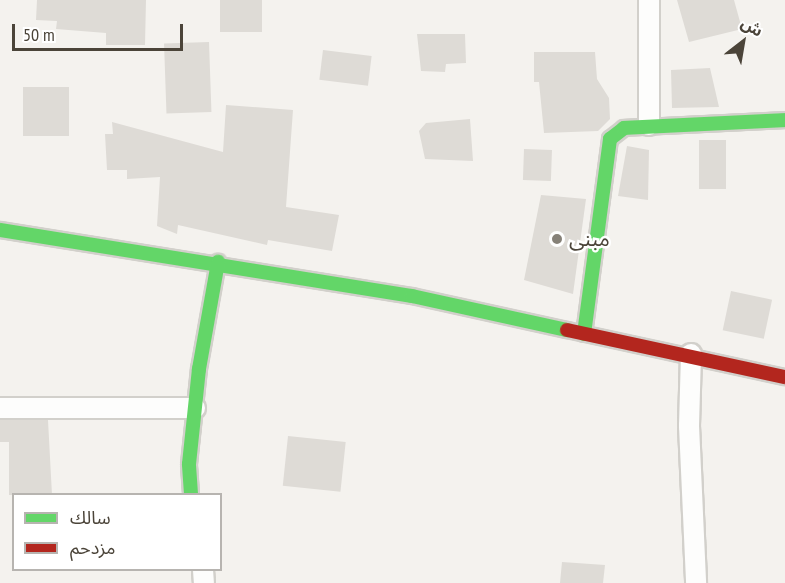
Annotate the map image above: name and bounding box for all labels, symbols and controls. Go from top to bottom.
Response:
scale bar [15,12,186,50]
north arrow [713,12,773,72]
text: ش [738,12,767,41]
text: 50 m [23,23,55,46]
place label: مبنى [569,226,610,252]
marker: مبنى [550,232,564,246]
legend [12,493,222,571]
text: سالك [70,506,111,529]
text: مزدحم [70,536,115,559]

